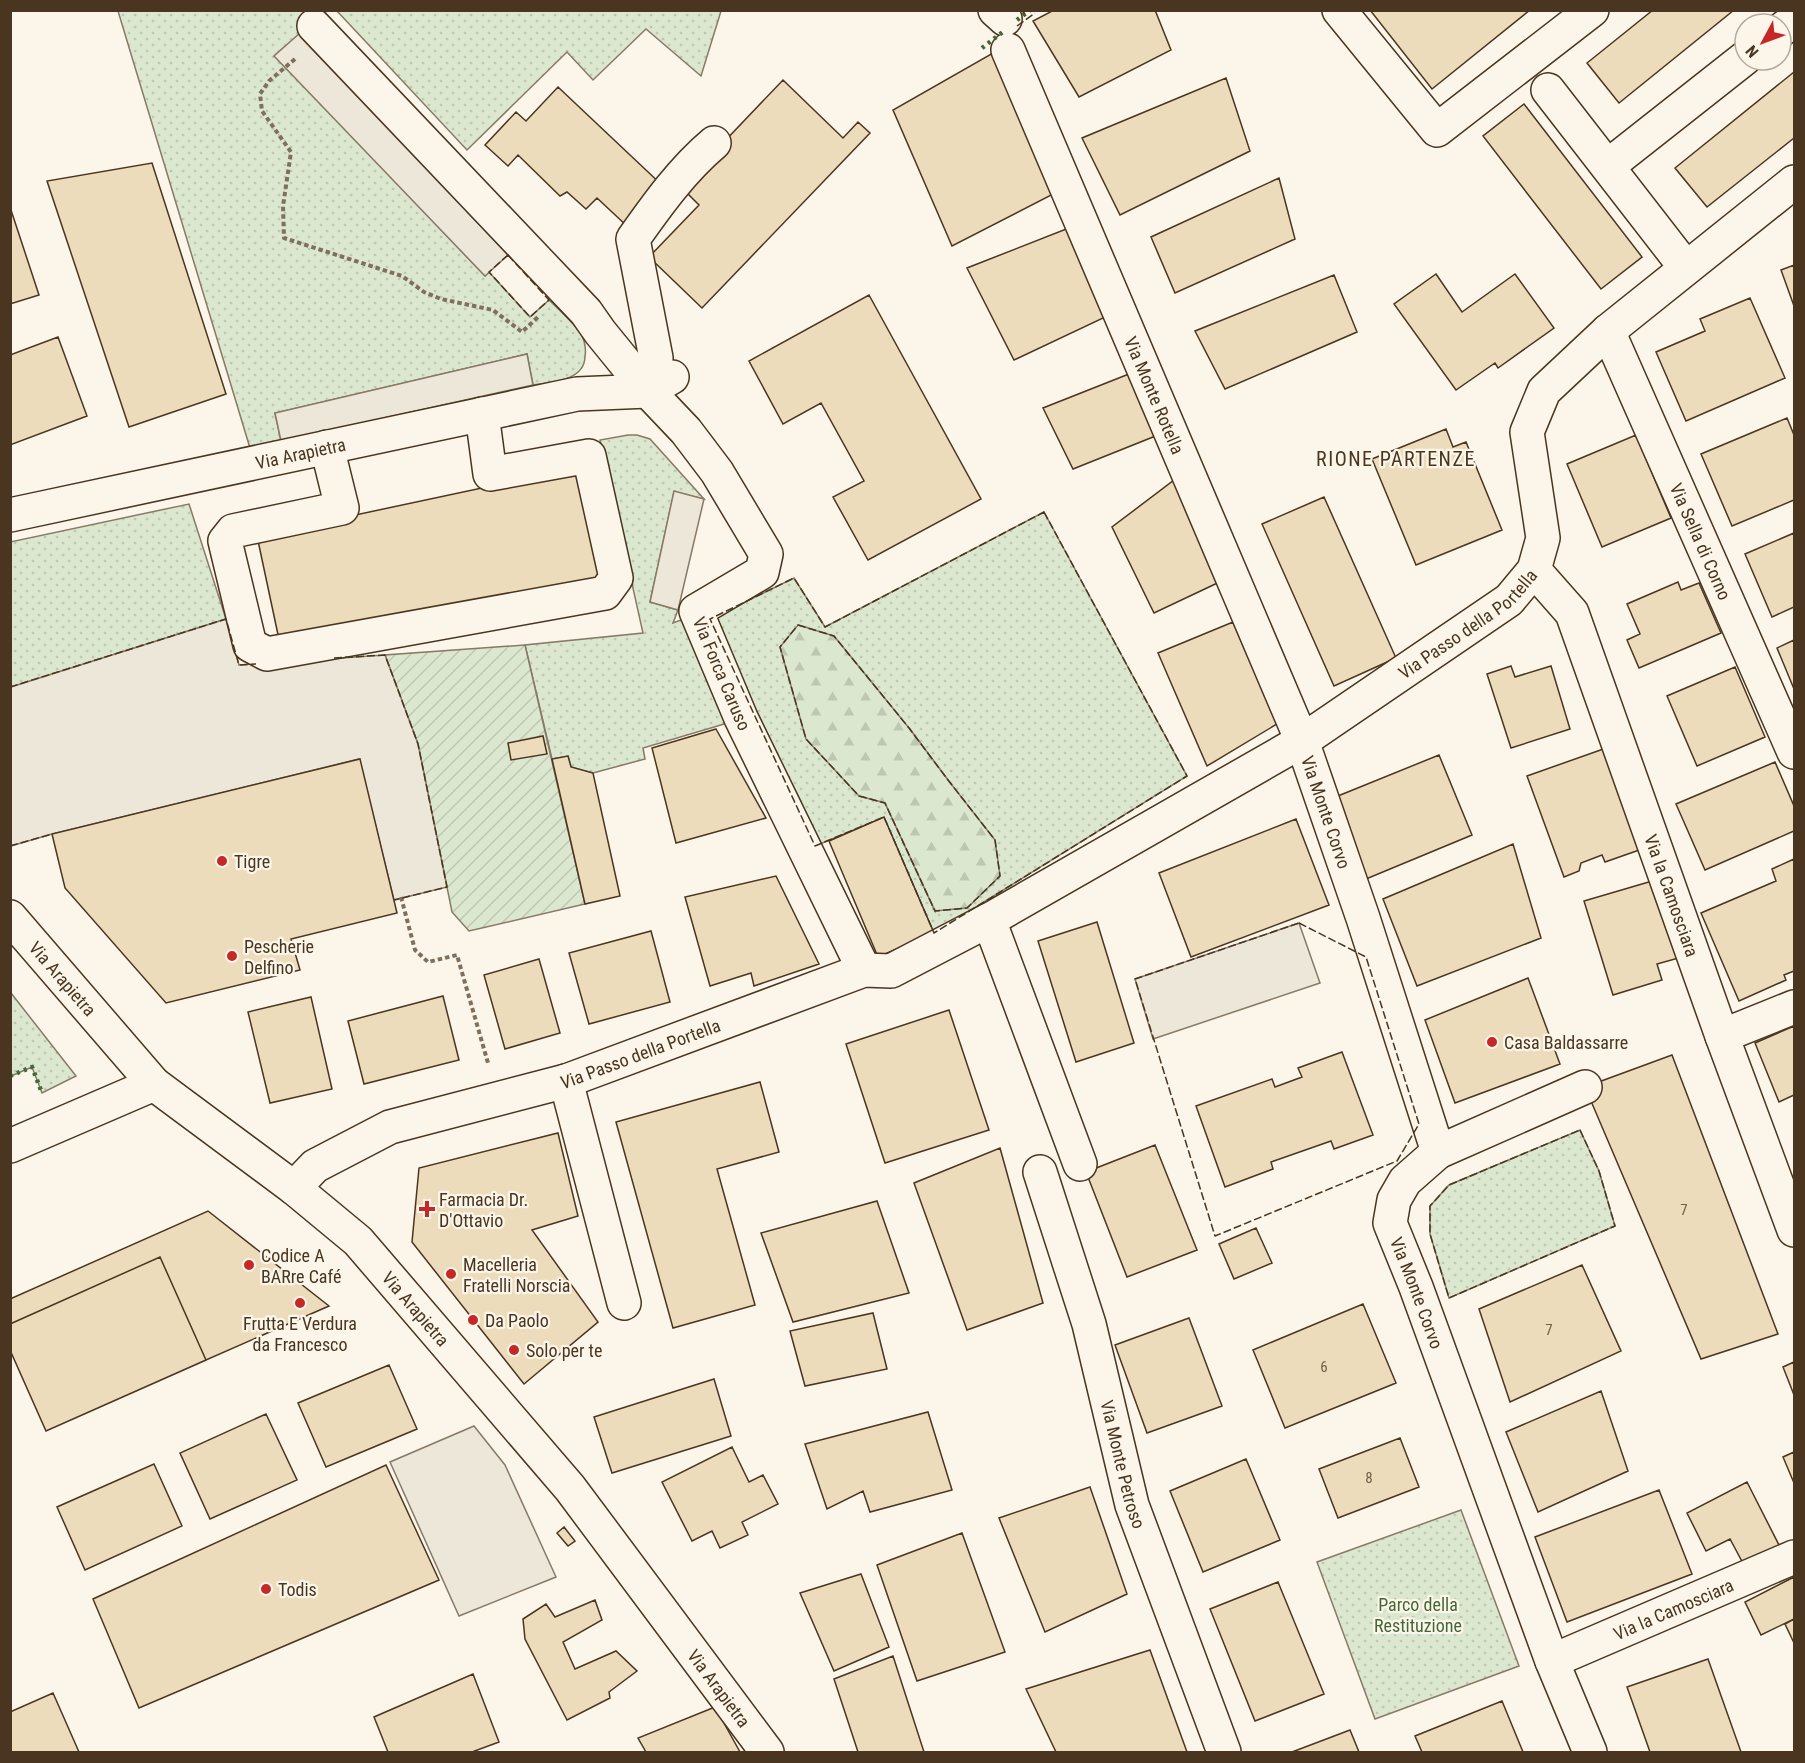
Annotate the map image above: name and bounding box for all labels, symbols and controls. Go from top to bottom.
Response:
north arrow [1733,12,1793,72]
text: N [1742,42,1762,61]
street label: Via Monte Rotella [1121,333,1189,457]
street label: Via Arapietra [253,433,348,473]
district label: RIONE PARTENZE [1316,447,1476,471]
street label: Via Sella di Corno [1666,480,1736,603]
street label: Via Passo della Portella [1394,565,1541,683]
street label: Via Forca Caruso [689,613,756,734]
street label: Via Monte Corvo [1297,753,1356,871]
street label: Via la Camosciara [1641,831,1703,959]
place label: Tigre [234,851,270,872]
marker: Tigre [215,854,229,868]
place label: Pescherie Delfino [244,936,314,978]
street label: Via Arapietra [25,937,101,1020]
marker: Pescherie Delfino [225,949,239,963]
street label: Via Passo della Portella [558,1014,723,1093]
place label: Casa Baldassarre [1504,1032,1628,1053]
marker: Casa Baldassarre [1485,1035,1499,1049]
place label: Farmacia Dr. D'Ottavio [439,1189,528,1231]
house number: 7 [1680,1201,1688,1219]
marker: Farmacia Dr. D'Ottavio [420,1202,434,1216]
street label: Via Monte Corvo [1386,1234,1448,1351]
place label: Codice A BARre Café [261,1245,341,1287]
place label: Macelleria Fratelli Norscia [463,1254,570,1296]
marker: Codice A BARre Café [242,1258,256,1272]
street label: Via Arapietra [378,1267,454,1350]
marker: Macelleria Fratelli Norscia [444,1267,458,1281]
marker: Frutta E Verdura da Francesco [293,1296,307,1310]
place label: Da Paolo [485,1310,549,1331]
place label: Frutta E Verdura da Francesco [243,1313,357,1355]
marker: Da Paolo [466,1313,480,1327]
house number: 7 [1545,1321,1553,1339]
place label: Solo per te [526,1340,602,1361]
marker: Solo per te [507,1343,521,1357]
house number: 6 [1320,1358,1328,1376]
street label: Via Monte Petroso [1097,1398,1150,1531]
house number: 8 [1365,1469,1373,1487]
street label: Via la Camosciara [1610,1574,1736,1644]
place label: Todis [278,1579,317,1600]
marker: Todis [259,1582,273,1596]
park label: Parco della Restituzione [1374,1594,1462,1636]
street label: Via Arapietra [683,1645,755,1731]

